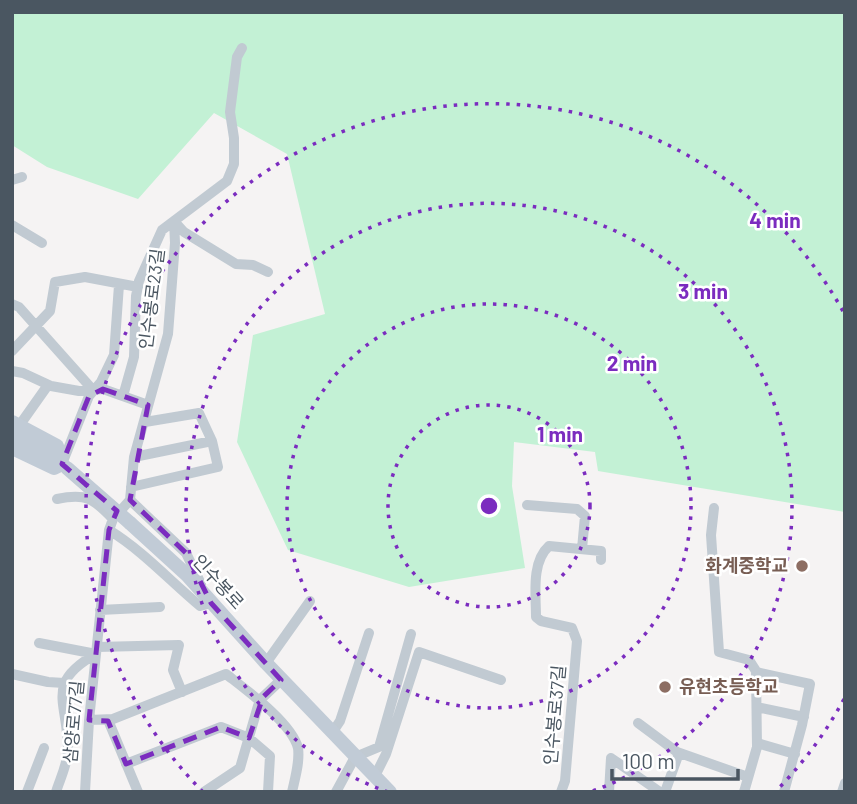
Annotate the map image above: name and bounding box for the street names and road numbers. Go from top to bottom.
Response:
street label: 인수봉로23길 [134,247,168,351]
street label: 인수봉로 [188,549,249,613]
street label: 인수봉로37길 [539,664,569,766]
street label: 삼양로77길 [58,679,88,764]

